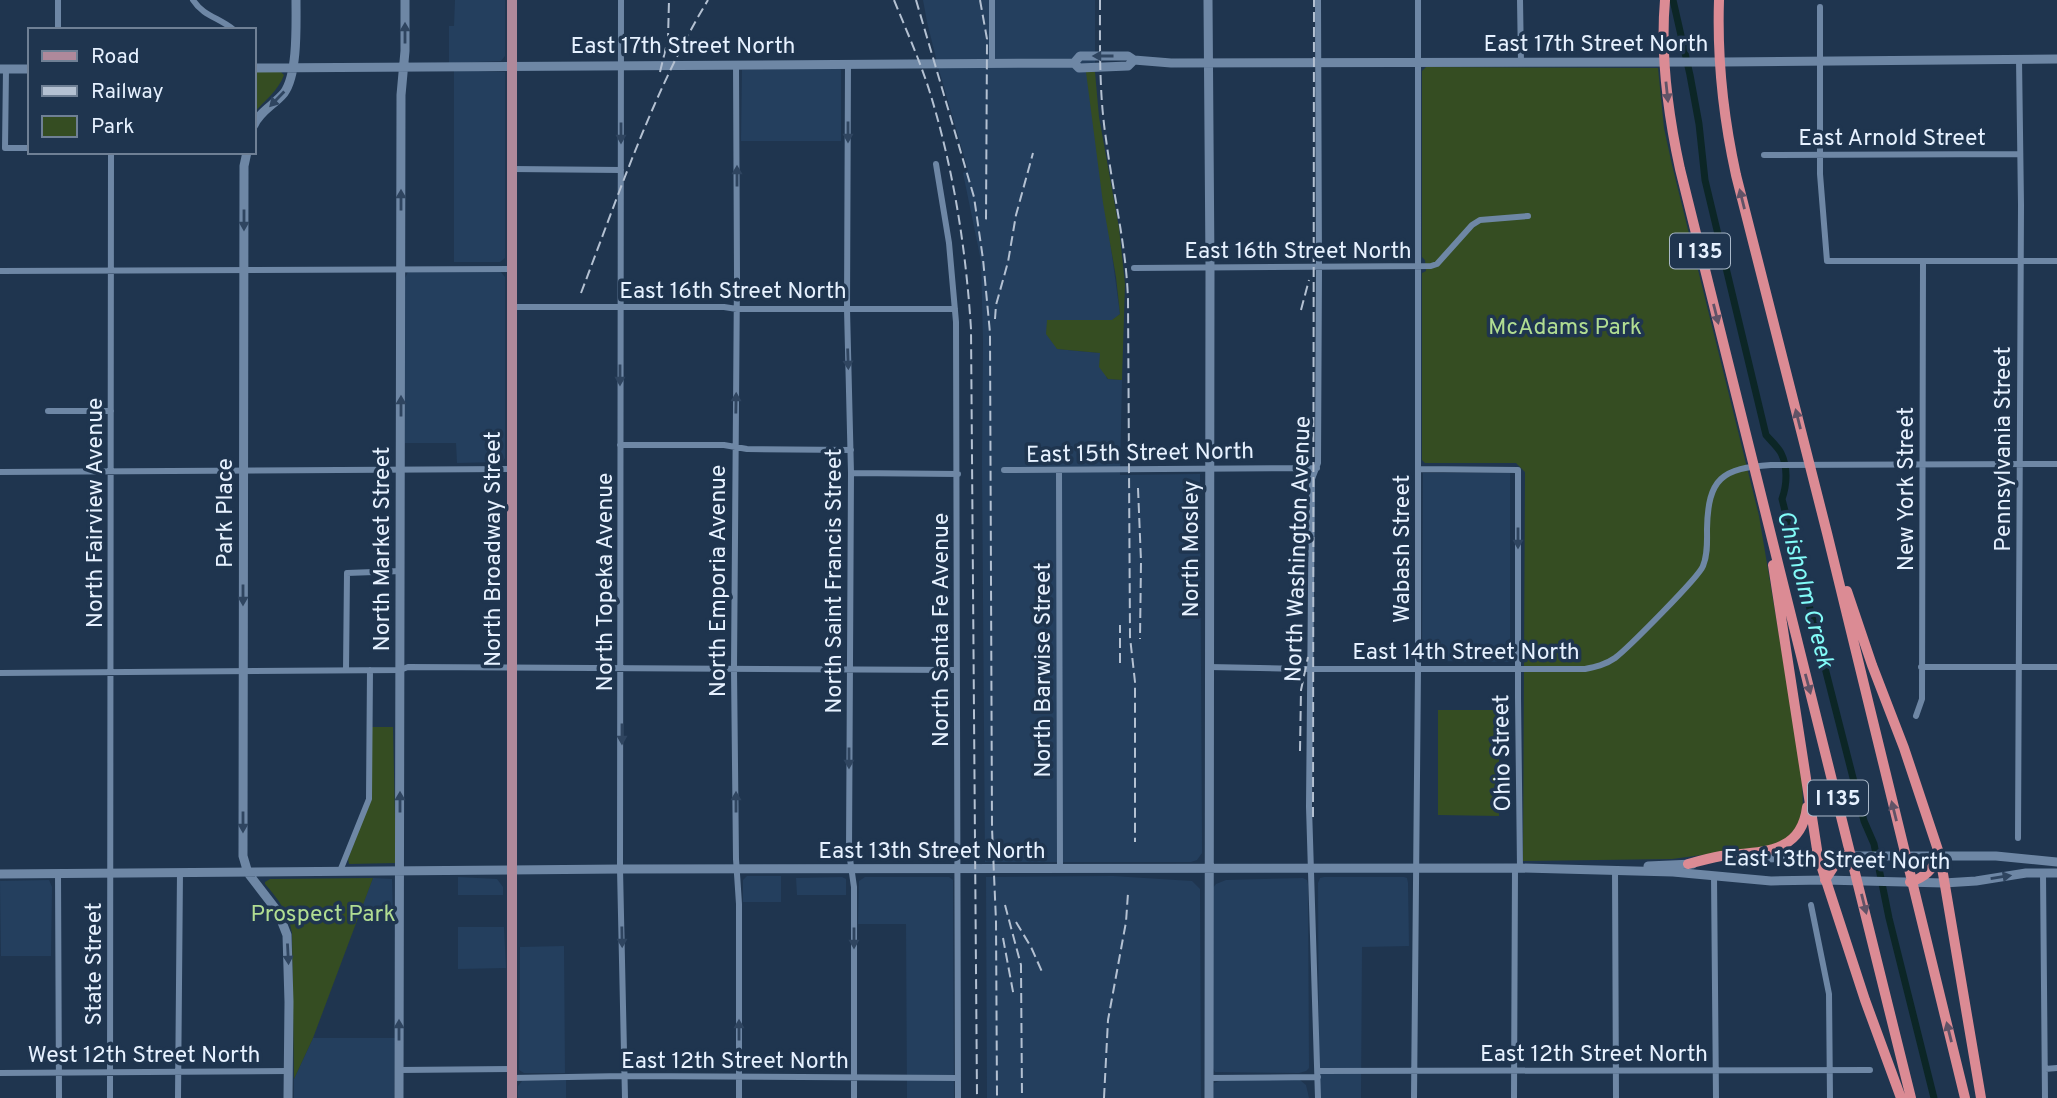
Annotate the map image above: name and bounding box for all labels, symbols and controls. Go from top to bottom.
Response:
one-way arrow [399,22,411,44]
legend [28,28,256,154]
street label: East 17th Street North [1483,31,1709,60]
street label: East 17th Street North [570,33,796,62]
text: Road [91,44,140,71]
one-way arrow [1092,50,1114,62]
text: Railway [91,79,164,106]
one-way arrow [1662,82,1673,104]
one-way arrow [269,90,286,107]
text: Park [91,114,134,141]
one-way arrow [843,121,854,143]
one-way arrow [615,122,627,144]
street label: East Arnold Street [1798,125,1986,154]
one-way arrow [731,165,743,187]
one-way arrow [1736,187,1747,209]
one-way arrow [395,189,407,211]
one-way arrow [238,210,250,232]
road number: I 135 [1670,233,1730,268]
street label: East 16th Street North [1184,238,1412,267]
street label: East 16th Street North [619,278,847,307]
one-way arrow [1711,303,1722,325]
park label: McAdams Park [1488,314,1642,343]
street label: Pennsylvania Street [1990,346,2019,552]
one-way arrow [842,348,854,370]
one-way arrow [614,364,626,386]
one-way arrow [730,392,741,414]
one-way arrow [395,394,407,416]
street label: North Fairview Avenue [82,398,111,628]
street label: New York Street [1893,407,1922,571]
one-way arrow [1792,408,1803,430]
street label: North Washington Avenue [1280,415,1319,683]
street label: North Broadway Street [480,431,509,667]
street label: East 15th Street North [1026,438,1254,471]
street label: North Market Street [369,446,398,652]
street label: North Saint Francis Street [821,448,850,714]
street label: Park Place [212,458,241,568]
street label: North Emporia Avenue [705,465,734,697]
street label: North Topeka Avenue [592,473,621,691]
street label: Wabash Street [1389,475,1418,623]
street label: North Mosley [1178,481,1207,617]
water label: Chisholm Creek [1769,507,1840,673]
street label: North Santa Fe Avenue [928,513,957,747]
one-way arrow [1512,528,1524,550]
street label: North Barwise Street [1030,562,1059,778]
one-way arrow [237,584,249,606]
street label: East 14th Street North [1352,639,1580,668]
one-way arrow [1803,673,1814,695]
street label: Ohio Street [1488,694,1519,812]
one-way arrow [616,723,628,745]
one-way arrow [844,747,855,769]
road number: I 135 [1808,780,1868,816]
one-way arrow [394,791,406,813]
one-way arrow [730,791,741,813]
one-way arrow [1888,800,1899,822]
one-way arrow [237,811,249,833]
street label: East 13th Street North [818,838,1046,867]
street label: East 13th Street North [1723,845,1951,878]
one-way arrow [1990,871,2012,882]
one-way arrow [1859,893,1870,915]
park label: Prospect Park [250,901,396,930]
street label: State Street [81,902,110,1026]
one-way arrow [616,927,628,949]
one-way arrow [848,927,860,949]
one-way arrow [283,943,294,965]
one-way arrow [393,1019,405,1041]
one-way arrow [733,1019,745,1041]
one-way arrow [1943,1021,1954,1043]
street label: East 12th Street North [1480,1041,1708,1070]
street label: West 12th Street North [27,1042,261,1071]
street label: East 12th Street North [621,1048,849,1077]

